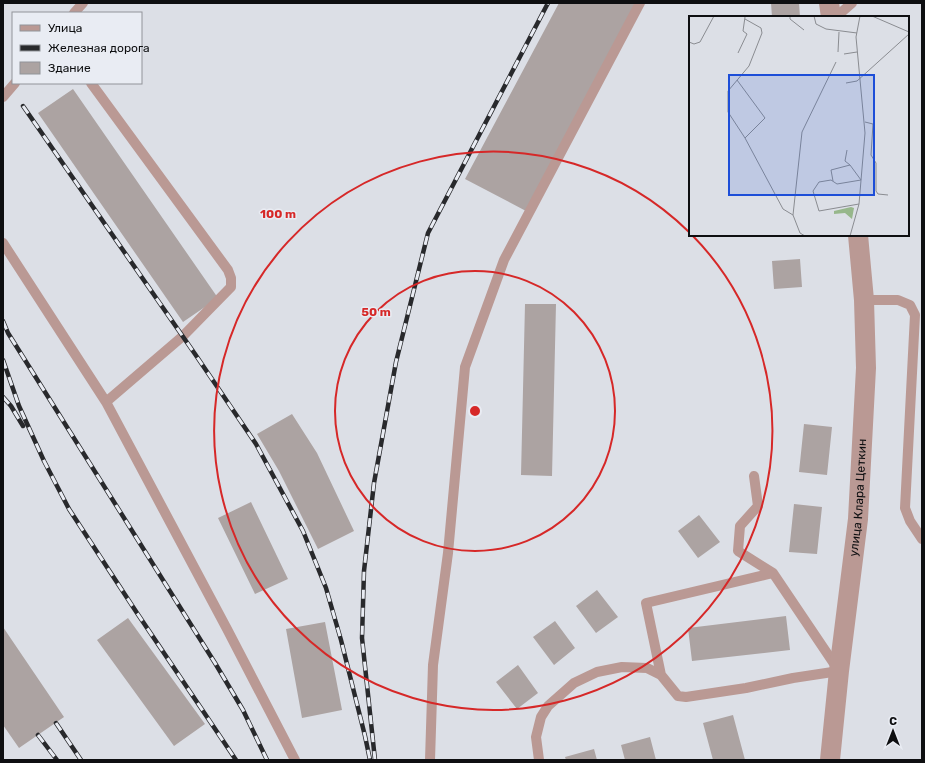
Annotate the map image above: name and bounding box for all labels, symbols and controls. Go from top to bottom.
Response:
legend [12,12,142,84]
inset map [689,16,909,236]
text: Улица [48,21,82,35]
text: Железная дорога [48,41,150,55]
text: Здание [48,61,91,75]
text: 100 m [260,207,296,221]
text: 50 m [361,305,391,319]
centre of rings [468,404,482,418]
street label: улица Клара Цеткин [846,438,869,557]
north arrow [873,711,913,751]
text: С [889,715,897,728]

